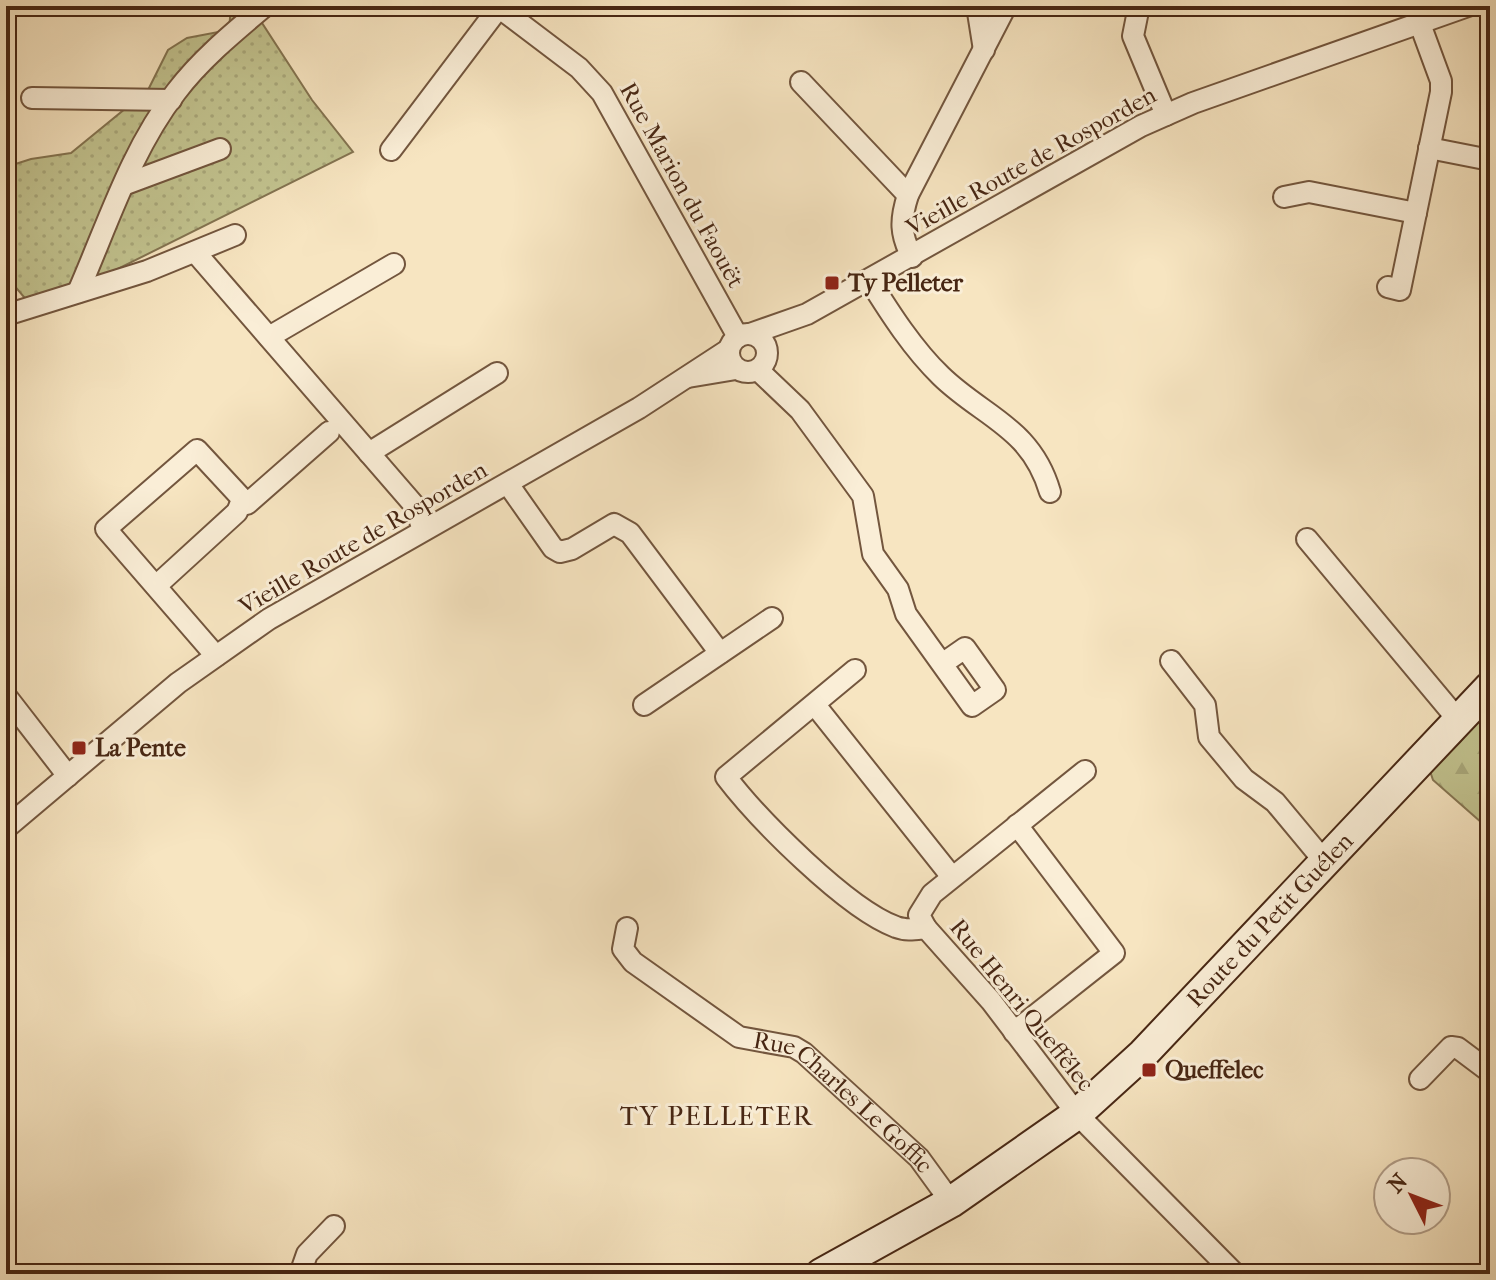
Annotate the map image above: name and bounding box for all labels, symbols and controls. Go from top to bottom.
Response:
street label: Rue Marion du Faouët [614,78,750,293]
street label: Vieille Route de Rosporden [900,80,1161,242]
place label: Ty Pelleter [847,269,964,297]
marker: Ty Pelleter [823,274,841,292]
street label: Vieille Route de Rosporden [233,455,492,621]
place label: La Pente [95,734,186,762]
marker: La Pente [70,739,88,757]
street label: Route du Petit Guélen [1181,827,1359,1013]
street label: Rue Henri Queffélec [944,913,1100,1097]
street label: Rue Charles Le Goffic [751,1026,939,1178]
place label: Queffelec [1165,1056,1264,1084]
marker: Queffelec [1140,1061,1158,1079]
district label: TY PELLETER [620,1101,814,1132]
north arrow [1372,1156,1452,1236]
text: N [1383,1168,1413,1198]

